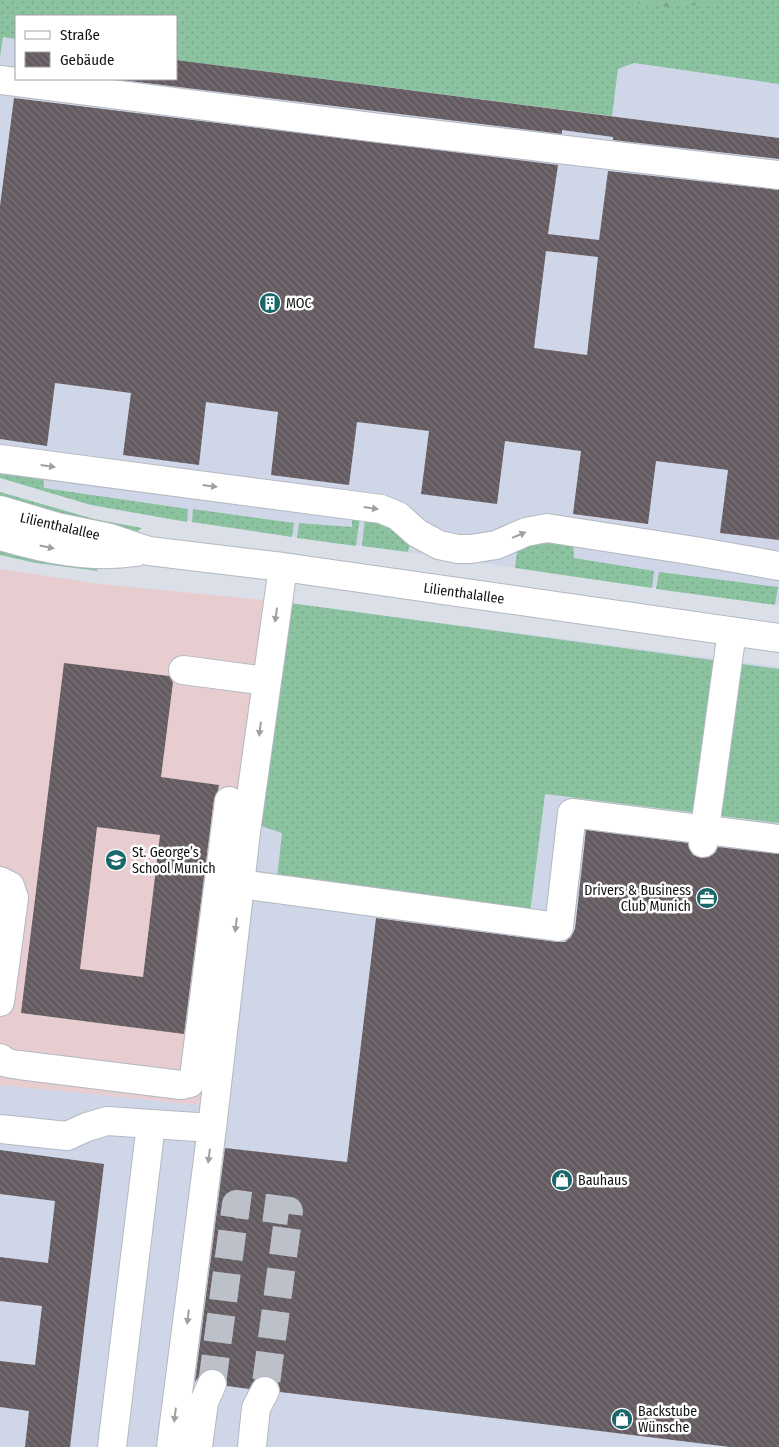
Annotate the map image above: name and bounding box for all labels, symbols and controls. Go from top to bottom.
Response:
legend [15,15,178,80]
text: Straße [60,26,100,44]
text: Gebäude [60,51,115,69]
building icon: MOC [258,291,282,315]
place label: MOC [286,295,312,312]
one-way arrow [41,462,57,470]
one-way arrow [202,482,218,490]
one-way arrow [363,504,379,512]
street label: Lilienthalallee [18,509,102,544]
one-way arrow [512,530,526,538]
one-way arrow [40,543,55,551]
street label: Lilienthalallee [422,579,506,608]
one-way arrow [271,608,279,624]
one-way arrow [255,722,263,738]
place label: St. George’s School Munich [132,844,216,877]
school or university icon: St. George’s School Munich [104,848,128,872]
place label: Drivers & Business Club Munich [584,882,691,915]
office icon: Drivers & Business Club Munich [695,886,719,910]
one-way arrow [232,918,240,934]
one-way arrow [205,1149,213,1165]
shop icon: Bauhaus [550,1168,574,1192]
place label: Bauhaus [578,1172,627,1189]
one-way arrow [184,1310,192,1326]
place label: Backstube Wünsche [638,1403,697,1436]
shop icon: Backstube Wünsche [610,1407,634,1431]
one-way arrow [171,1408,179,1424]

